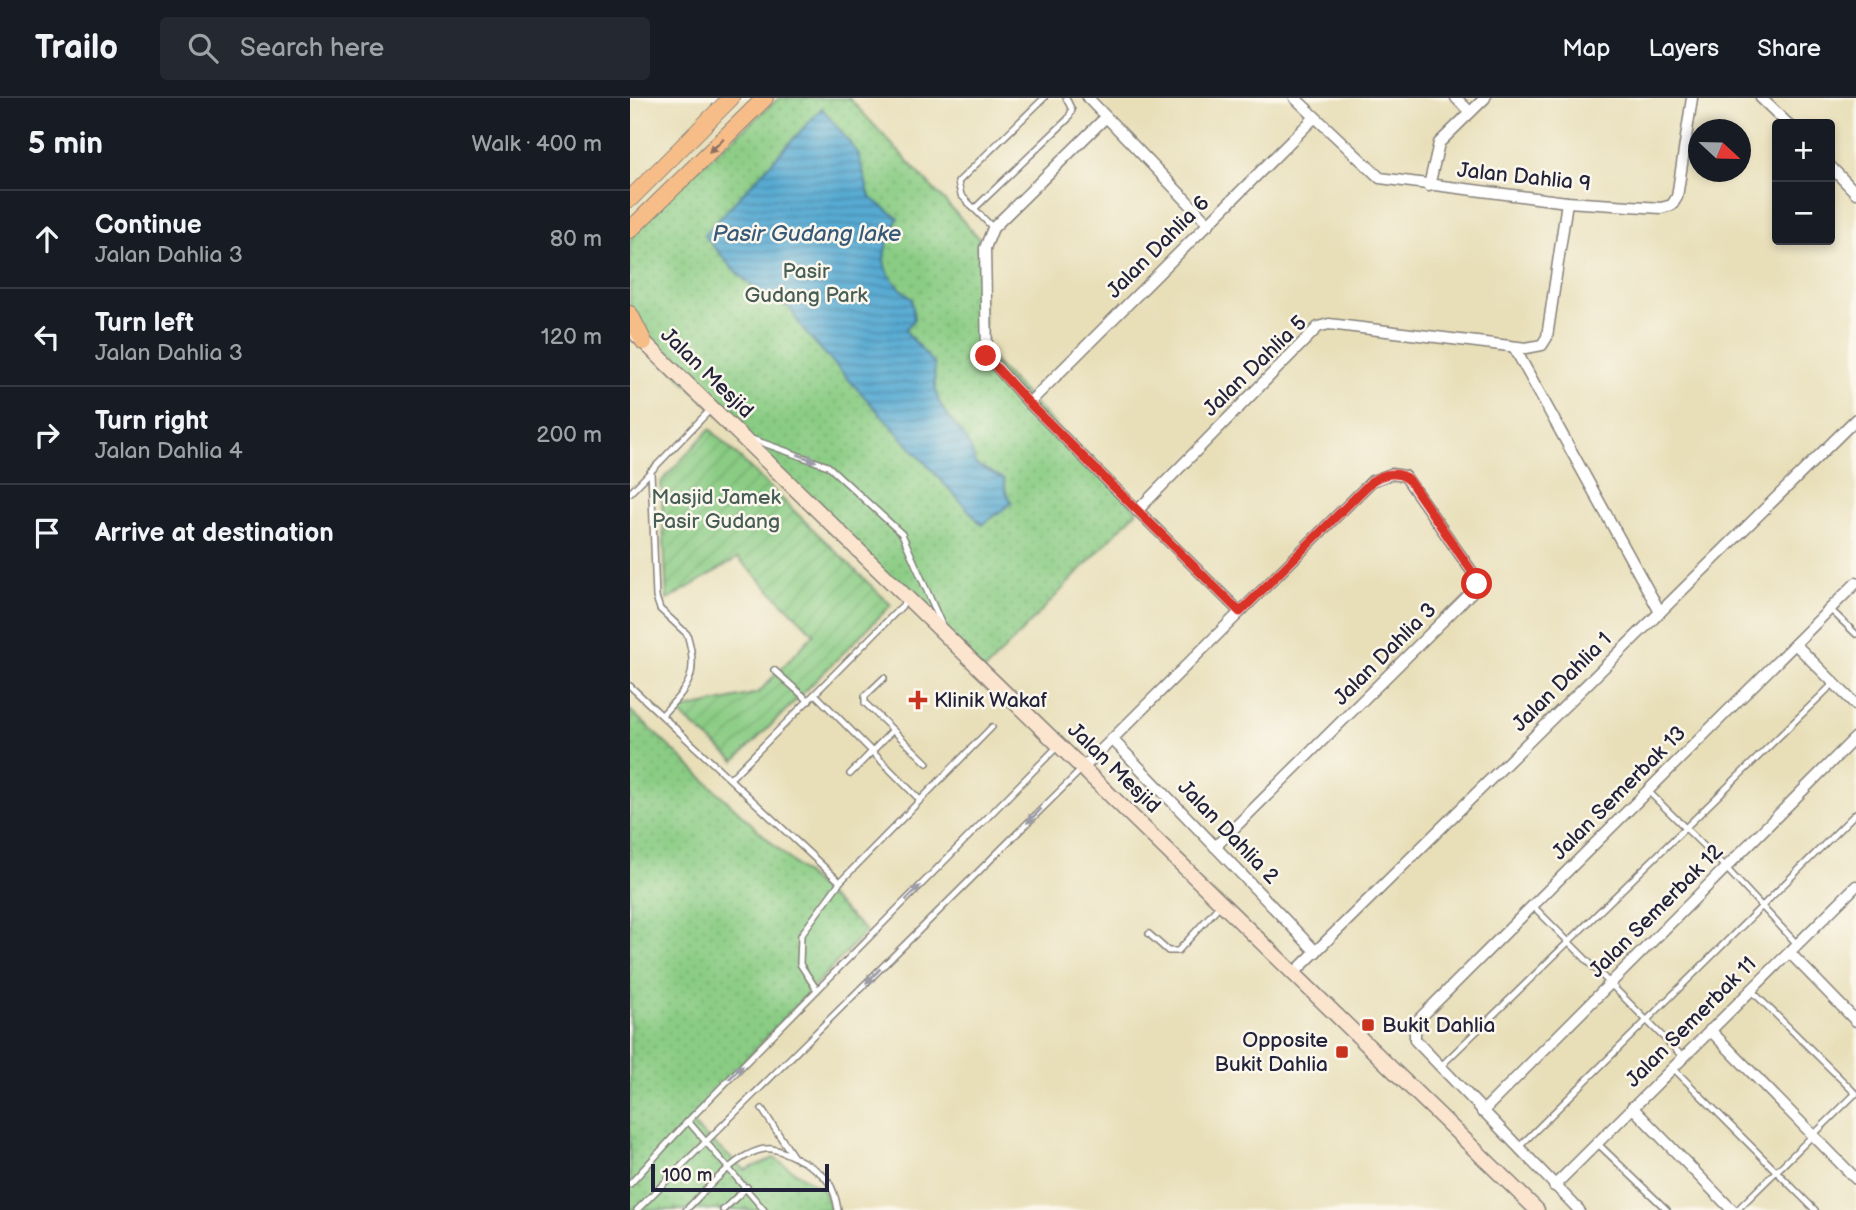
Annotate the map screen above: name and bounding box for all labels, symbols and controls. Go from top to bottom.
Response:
search box [160,17,650,80]
text: Trailo [35,28,118,68]
icon: search [184,29,222,67]
text: Search here [240,33,384,64]
text: Map [1562,34,1610,63]
text: Layers [1648,34,1719,63]
text: Share [1757,34,1821,63]
north arrow [1688,119,1751,182]
map controls [1772,119,1835,245]
button: + [1772,119,1835,182]
text: 5 min [28,126,103,162]
text: Walk · 400 m [472,130,602,158]
one-way arrow [708,137,725,154]
street label: Jalan Dahlia 9 [1456,158,1592,196]
button: − [1772,182,1835,245]
street label: Jalan Dahlia 6 [1101,190,1215,304]
text: Continue [95,210,202,241]
icon: ahead [28,220,66,258]
water label: Pasir Gudang lake [713,220,902,248]
text: 80 m [550,225,602,253]
text: Jalan Dahlia 3 [95,241,243,269]
park label: Pasir Gudang Park [744,259,868,308]
text: Turn left [95,308,194,339]
street label: Jalan Dahlia 5 [1198,310,1312,422]
icon: left [28,318,66,356]
text: 120 m [541,323,602,351]
street label: Jalan Mesjid [655,323,759,423]
text: Jalan Dahlia 3 [95,339,243,367]
route end [970,340,1001,371]
text: Turn right [95,406,208,437]
icon: right [28,416,66,454]
text: 200 m [536,421,602,449]
text: Jalan Dahlia 4 [95,437,243,465]
one-way arrow [797,452,818,463]
park label: Masjid Jamek Pasir Gudang [651,485,781,534]
icon: arrive [28,514,66,552]
text: Arrive at destination [95,518,334,549]
route start [1461,568,1492,599]
street label: Jalan Dahlia 3 [1328,597,1442,711]
street label: Jalan Dahlia 1 [1507,627,1617,737]
place label: Klinik Wakaf [934,688,1048,713]
marker: Klinik Wakaf [908,690,928,710]
street label: Jalan Mesjid [1062,718,1166,818]
street label: Jalan Semerbak 13 [1547,721,1691,865]
street label: Jalan Dahlia 2 [1172,775,1284,889]
one-way arrow [1026,807,1043,824]
street label: Jalan Semerbak 12 [1584,839,1728,983]
one-way arrow [904,886,921,902]
street label: Jalan Semerbak 11 [1620,951,1762,1093]
one-way arrow [865,968,881,984]
place label: Bukit Dahlia [1382,1013,1495,1038]
marker: Bukit Dahlia [1360,1017,1376,1033]
place label: Opposite Bukit Dahlia [1215,1028,1328,1077]
marker: Opposite Bukit Dahlia [1334,1044,1350,1060]
one-way arrow [727,1064,744,1081]
scale bar [651,1161,830,1193]
text: 100 m [662,1164,713,1187]

